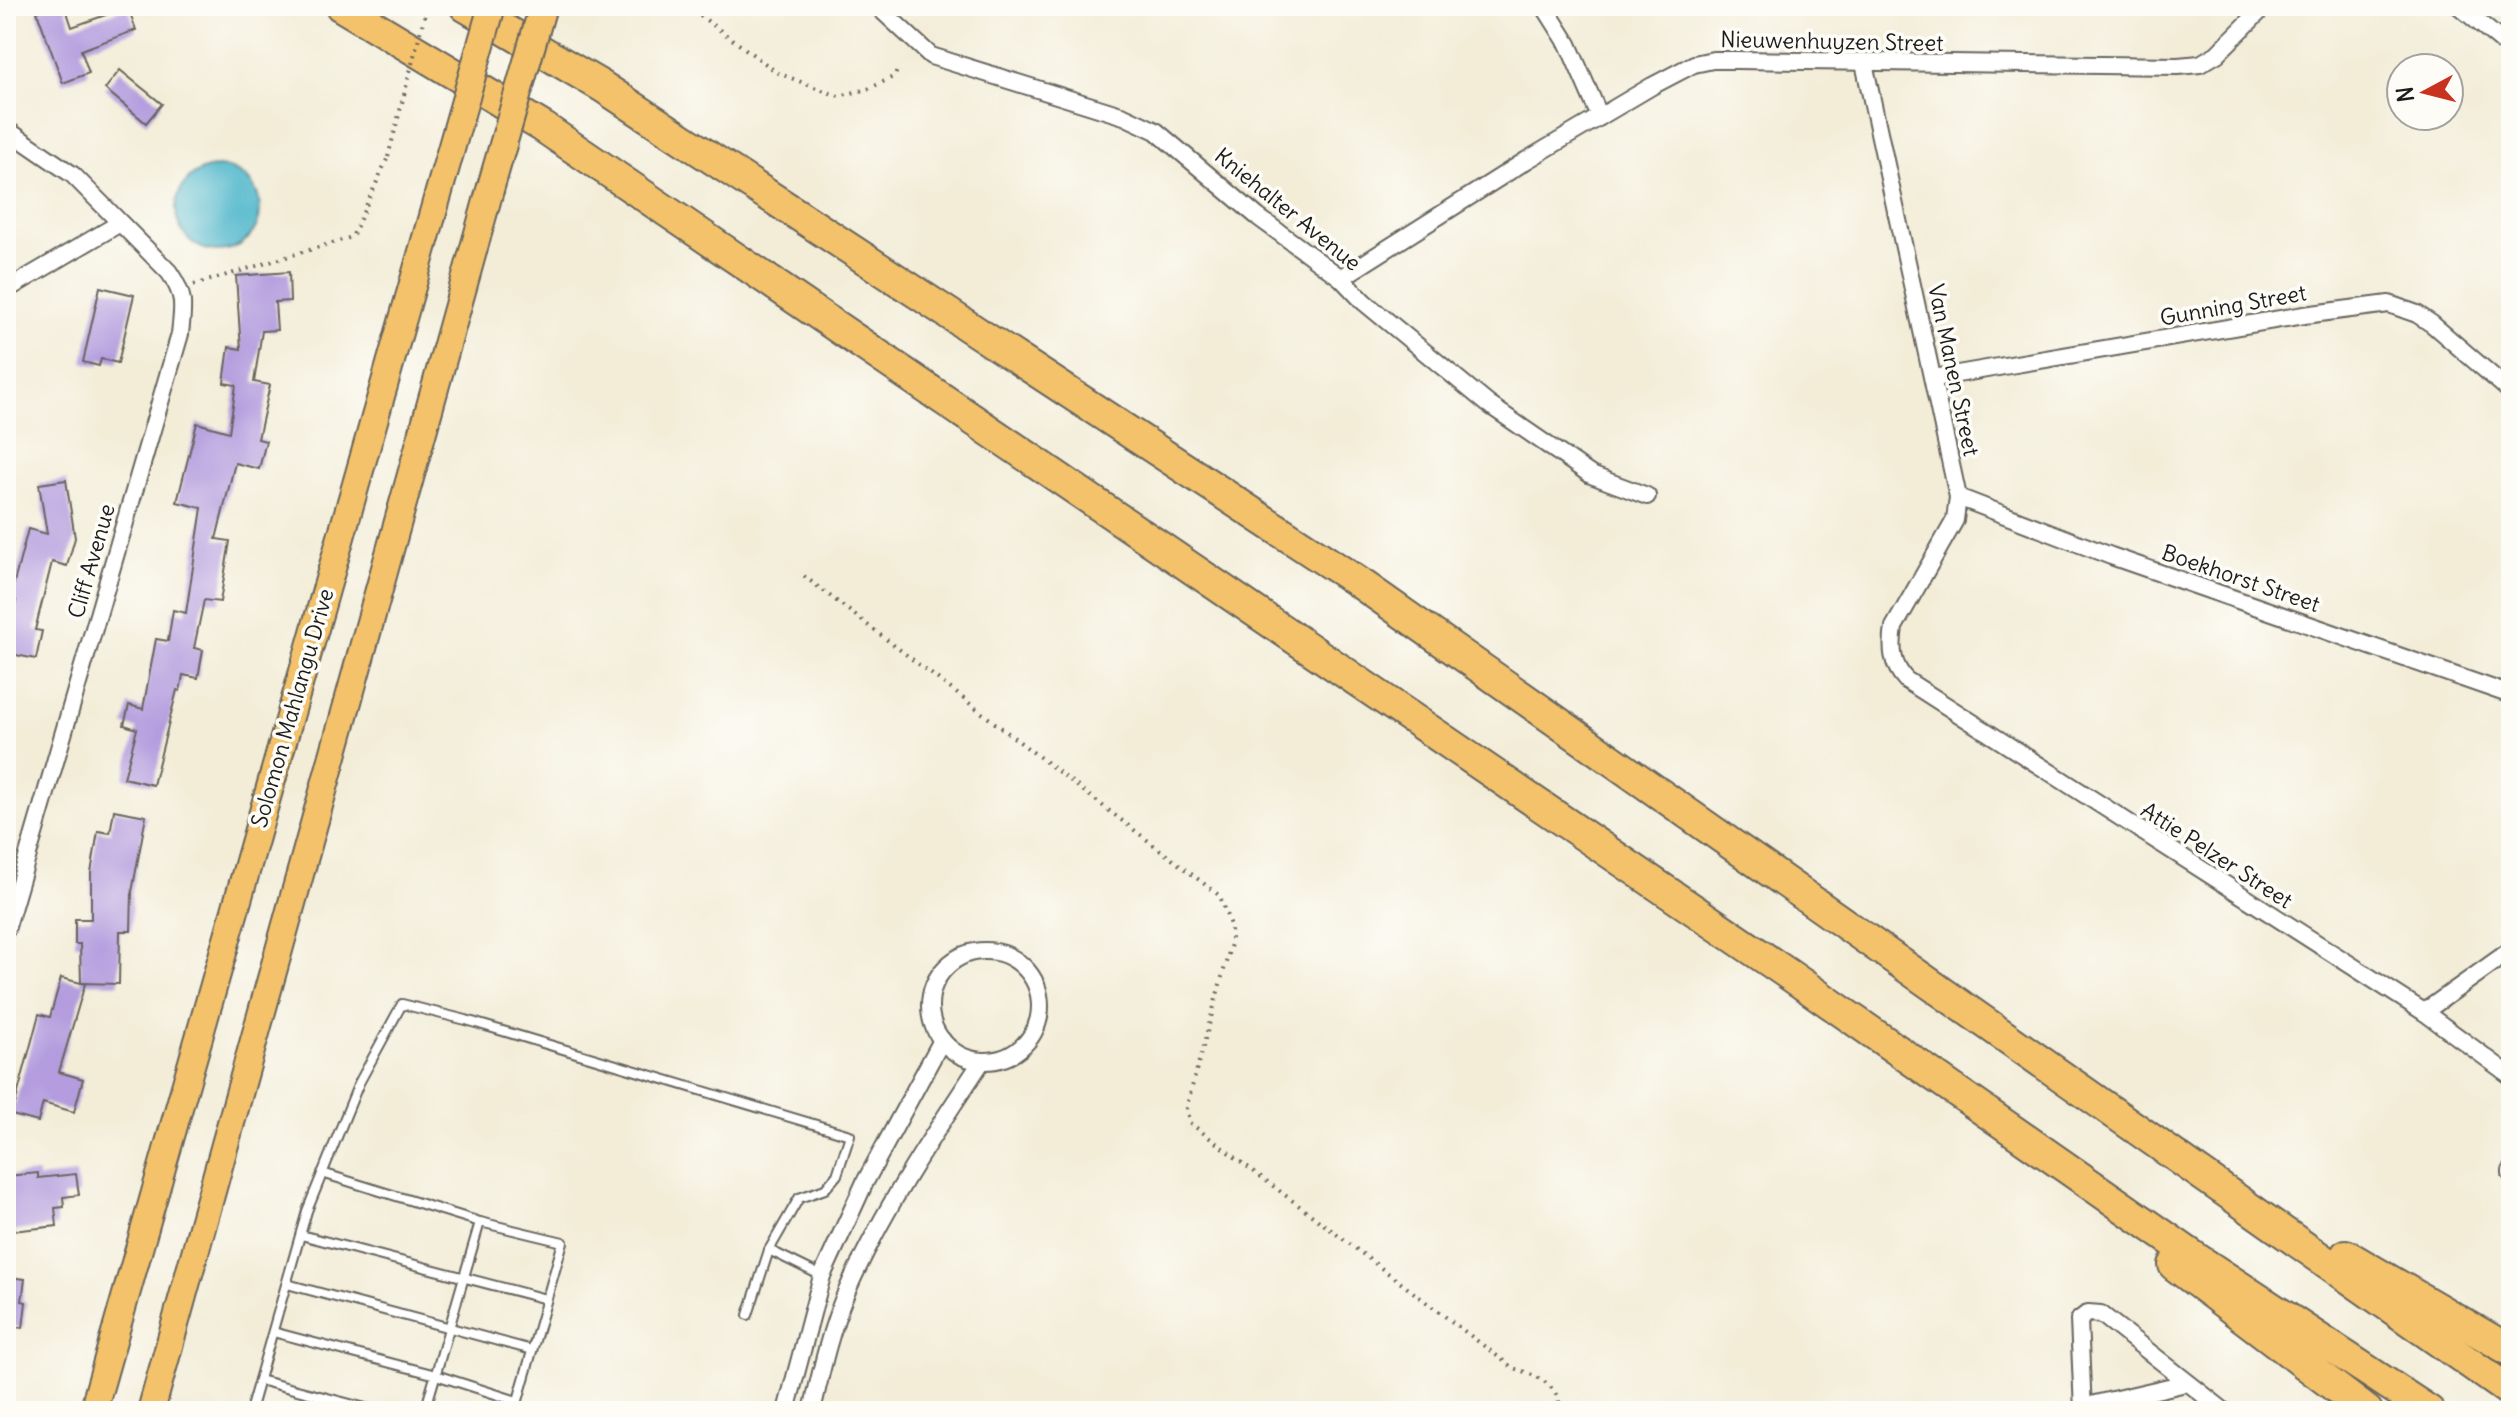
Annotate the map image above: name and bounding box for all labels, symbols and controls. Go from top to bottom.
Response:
street label: Nieuwenhuyzen Street [1720,25,1944,57]
north arrow [2385,52,2465,132]
text: N [2390,85,2420,104]
street label: Kniehalter Avenue [1209,141,1367,277]
street label: Gunning Street [2158,278,2308,332]
street label: Van Manen Street [1922,282,1986,458]
street label: Cliff Avenue [61,501,121,621]
street label: Boekhorst Street [2158,538,2324,618]
street label: Solomon Mahlangu Drive [244,585,340,831]
street label: Attie Pelzer Street [2136,796,2298,914]

